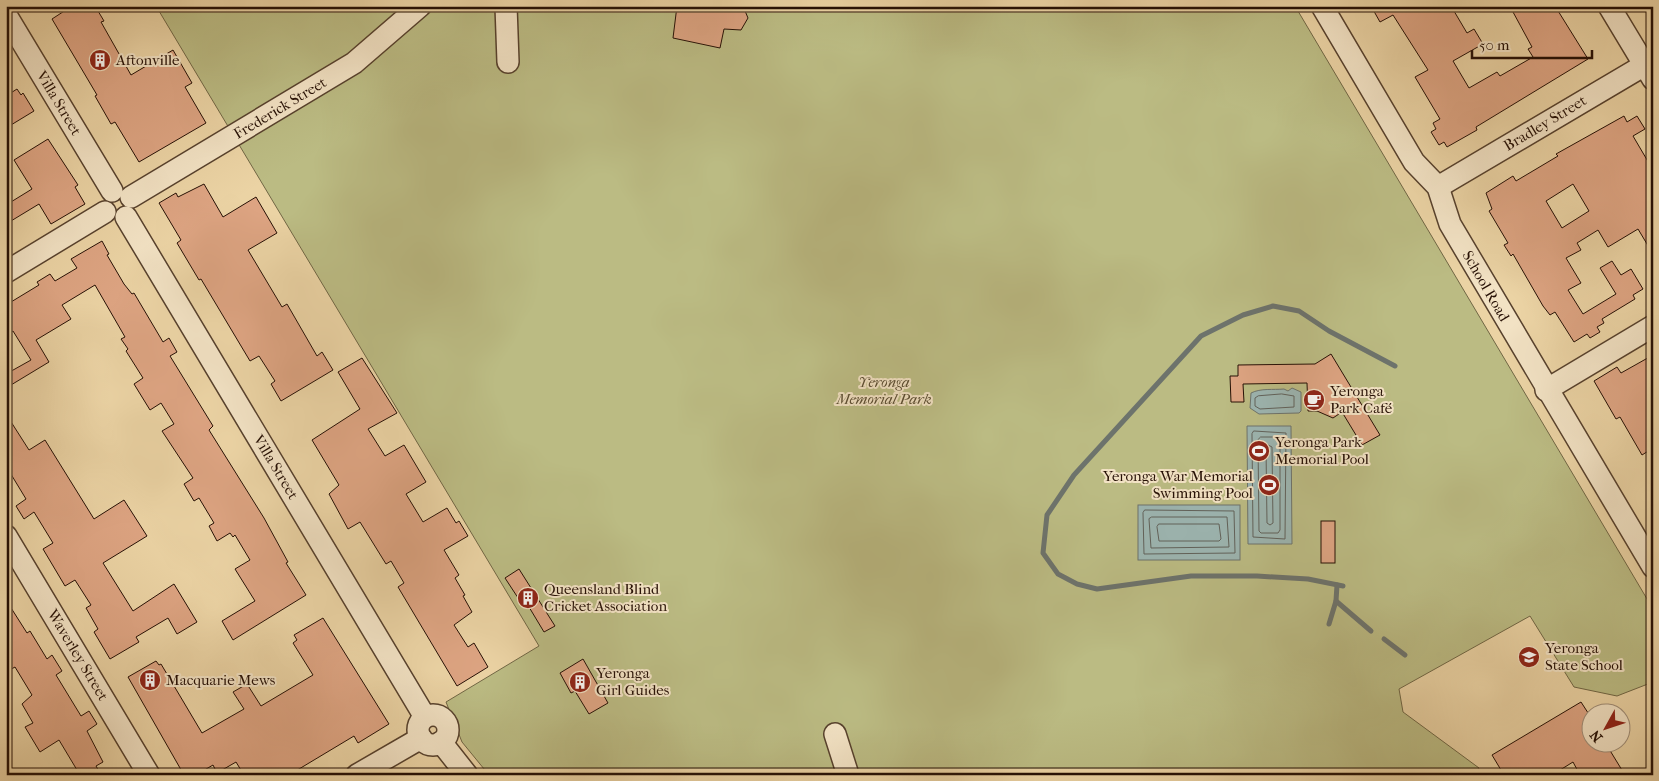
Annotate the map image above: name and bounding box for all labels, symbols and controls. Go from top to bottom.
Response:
scale bar [1472,28,1592,60]
text: 50 m [1479,36,1510,54]
building icon: Aftonville [88,48,112,72]
place label: Aftonville [115,51,180,69]
street label: Villa Street [32,67,86,139]
street label: Frederick Street [230,73,330,143]
street label: Bradley Street [1500,91,1590,155]
street label: School Road [1459,248,1514,325]
park label: Yeronga Memorial Park [835,373,932,408]
place label: Yeronga Park Café [1329,382,1393,417]
cafe icon: Yeronga Park Café [1302,388,1326,412]
street label: Villa Street [249,431,303,503]
place label: Yeronga Park Memorial Pool [1274,433,1369,468]
sports icon: Yeronga Park Memorial Pool [1247,439,1271,463]
place label: Yeronga War Memorial Swimming Pool [1102,467,1253,502]
sports icon: Yeronga War Memorial Swimming Pool [1257,473,1281,497]
place label: Queensland Blind Cricket Association [544,580,667,615]
building icon: Queensland Blind Cricket Association [516,586,540,610]
street label: Waverley Street [43,605,113,704]
place label: Yeronga State School [1544,639,1623,674]
school or university icon: Yeronga State School [1517,645,1541,669]
place label: Yeronga Girl Guides [595,664,670,699]
building icon: Macquarie Mews [138,668,162,692]
building icon: Yeronga Girl Guides [568,670,592,694]
place label: Macquarie Mews [166,671,276,689]
north arrow [1582,704,1632,754]
text: N [1586,726,1606,746]

